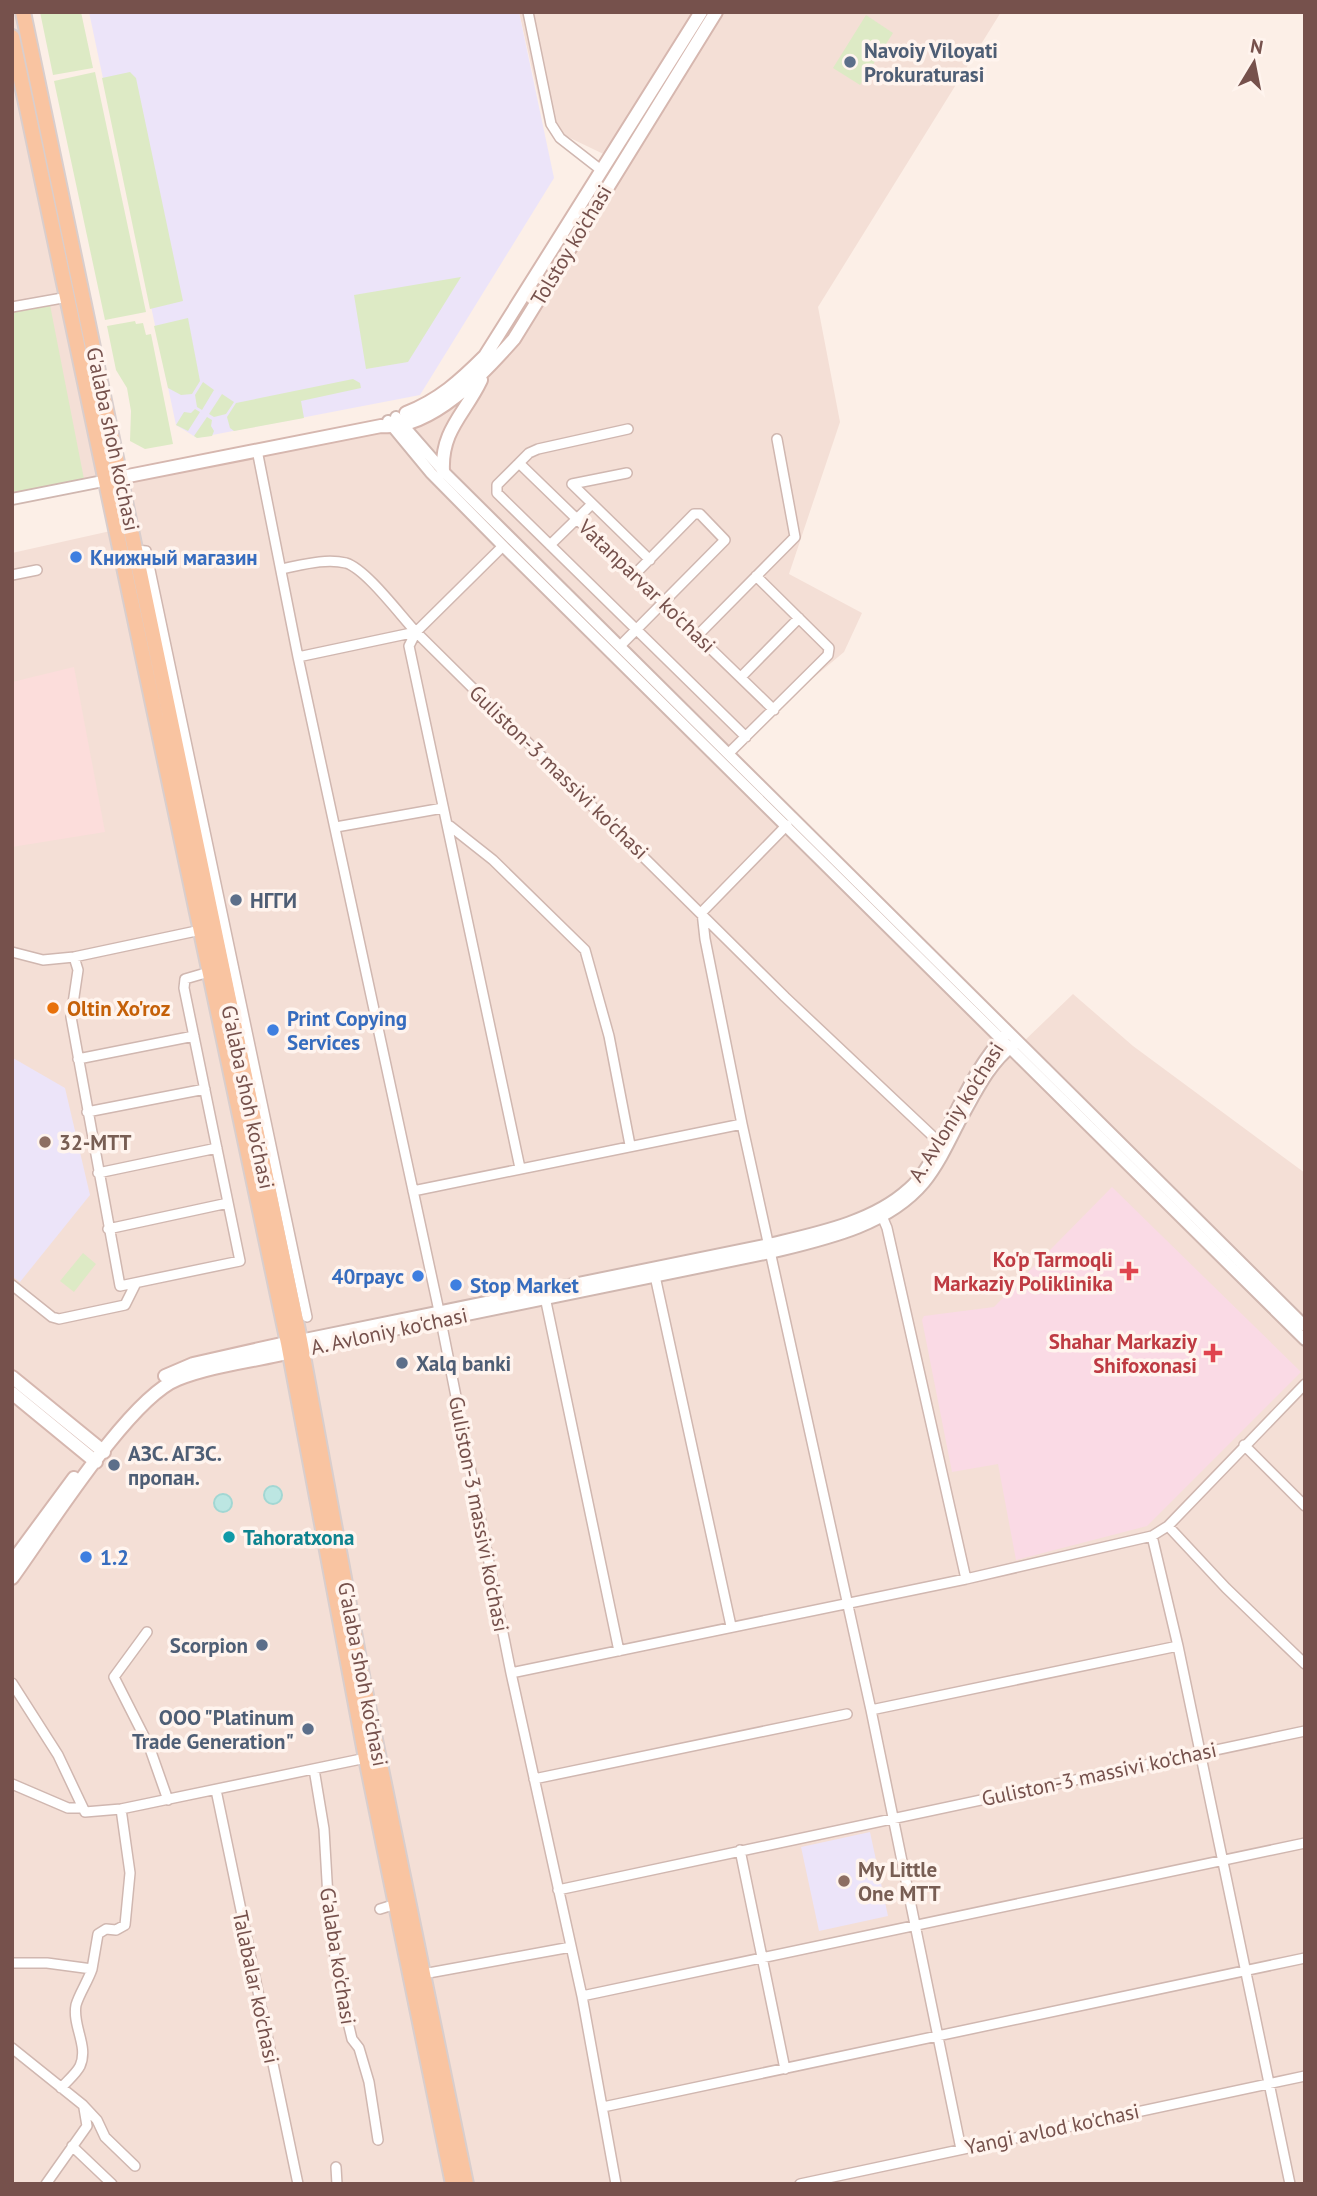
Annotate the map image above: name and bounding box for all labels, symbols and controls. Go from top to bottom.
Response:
north arrow [1219,28,1289,98]
text: N [1249,33,1265,59]
place label: Navoiy Viloyati Prokuraturasi [864,37,998,88]
marker: Navoiy Viloyati Prokuraturasi [842,54,858,70]
street label: Tolstoy ko'chasi [524,180,618,310]
street label: G'alaba shoh ko'chasi [80,345,146,533]
street label: Vatanparvar ko'chasi [572,513,721,659]
place label: Книжный магазин [90,544,258,571]
marker: Книжный магазин [68,549,84,565]
street label: Guliston-3 massivi ko'chasi [464,679,654,865]
place label: НГГИ [250,887,297,914]
marker: НГГИ [228,892,244,908]
place label: Oltin Xo'roz [67,995,170,1022]
marker: Oltin Xo'roz [45,1000,61,1016]
street label: G'alaba shoh ko'chasi [215,1003,281,1191]
place label: Print Copying Services [287,1005,407,1056]
marker: Print Copying Services [265,1022,281,1038]
street label: A. Avloniy ko'chasi [902,1037,1010,1187]
place label: 32-MTT [59,1129,132,1156]
marker: 32-MTT [37,1134,53,1150]
place label: Ko'p Tarmoqli Markaziy Poliklinika [934,1246,1113,1297]
marker: Ko'p Tarmoqli Markaziy Poliklinika [1119,1261,1139,1281]
place label: 40граус [332,1263,404,1290]
marker: 40граус [410,1268,426,1284]
place label: Stop Market [470,1272,580,1299]
marker: Stop Market [448,1277,464,1293]
street label: A. Avloniy ko'chasi [308,1301,470,1361]
place label: Shahar Markaziy Shifoxonasi [1049,1328,1198,1379]
marker: Shahar Markaziy Shifoxonasi [1203,1343,1223,1363]
place label: Xalq banki [416,1350,511,1377]
marker: Xalq banki [394,1355,410,1371]
street label: Guliston-3 massivi ko'chasi [443,1394,515,1634]
place label: АЗС. АГЗС. пропан. [128,1440,222,1491]
marker: АЗС. АГЗС. пропан. [106,1457,122,1473]
place label: Tahoratxona [243,1524,354,1551]
marker: Tahoratxona [221,1529,237,1545]
place label: 1.2 [100,1544,129,1571]
marker: 1.2 [78,1549,94,1565]
street label: G'alaba shoh ko'chasi [332,1579,394,1769]
place label: Scorpion [170,1632,248,1659]
marker: Scorpion [254,1637,270,1653]
place label: OOO "Platinum Trade Generation" [132,1704,294,1755]
marker: OOO "Platinum Trade Generation" [300,1721,316,1737]
street label: Guliston-3 massivi ko'chasi [979,1736,1219,1812]
place label: My Little One MTT [858,1856,941,1907]
marker: My Little One MTT [836,1873,852,1889]
street label: G'alaba ko'chasi [314,1885,362,2027]
street label: Talabalar ko'chasi [227,1908,285,2066]
street label: Yangi avlod ko'chasi [962,2097,1142,2161]

